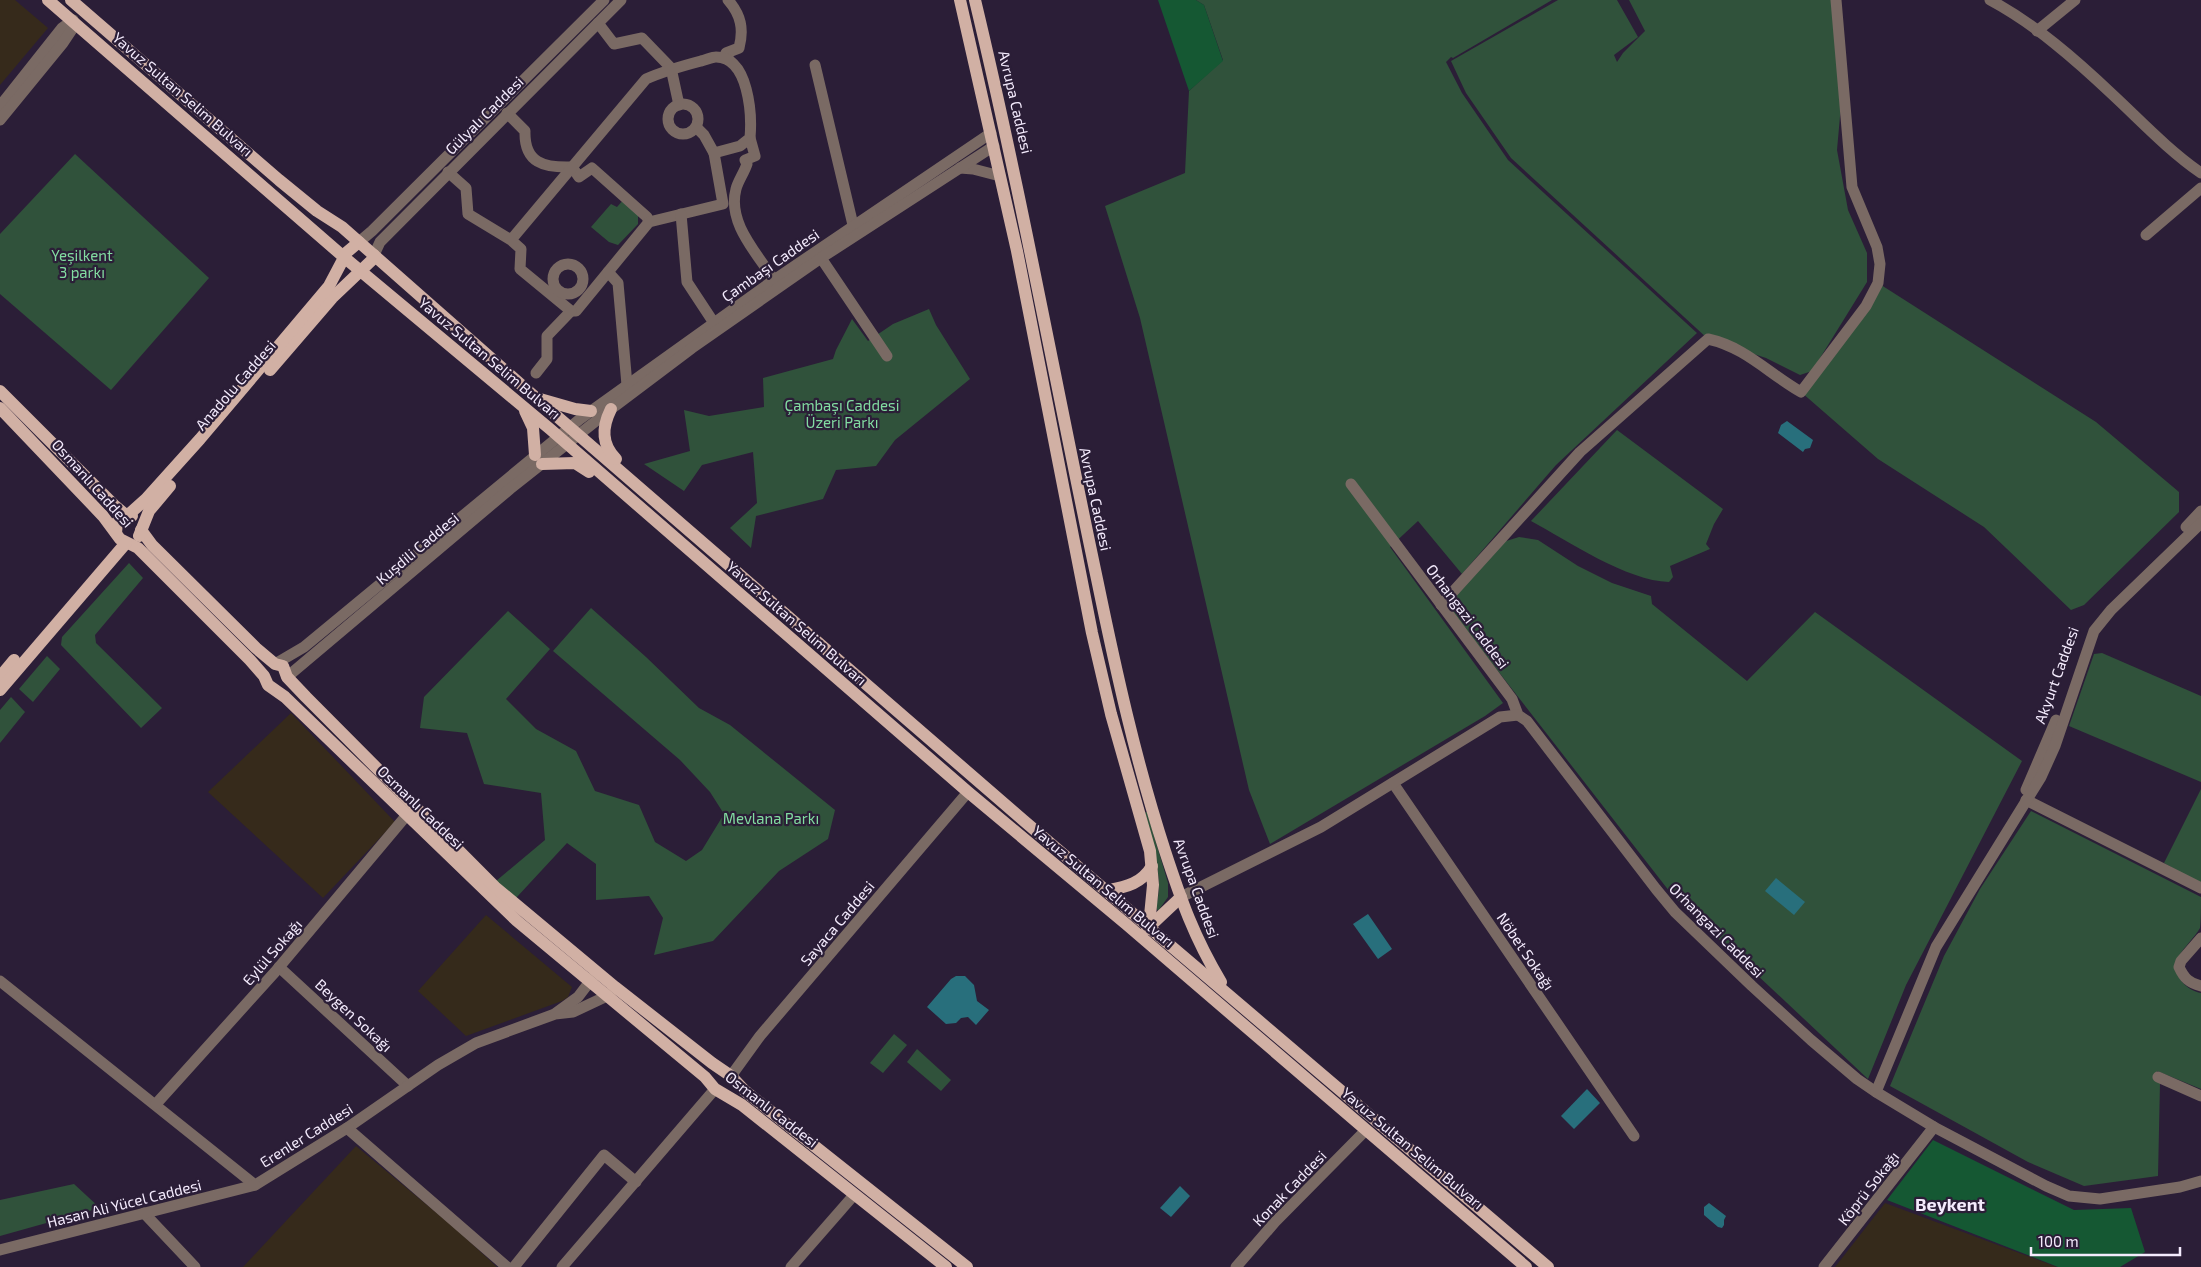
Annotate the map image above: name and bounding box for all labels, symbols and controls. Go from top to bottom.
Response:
street label: Yavuz Sultan Selim Bulvarı [109,28,257,160]
street label: Avrupa Caddesi [995,49,1037,155]
street label: Gülyalı Caddesi [441,72,527,158]
street label: Çambaşı Caddesi [718,225,823,306]
park label: Yeşilkent 3 parkı [51,246,113,281]
street label: Yavuz Sultan Selim Bulvarı [415,293,565,423]
street label: Anadolu Caddesi [191,336,279,434]
park label: Çambaşı Caddesi Üzeri Parkı [785,396,899,431]
street label: Osmanlı Caddesi [49,435,137,531]
street label: Avrupa Caddesi [1076,446,1116,552]
street label: Kuşdili Caddesi [372,508,463,589]
street label: Yavuz Sultan Selim Bulvarı [723,557,871,689]
street label: Orhangazi Caddesi [1423,560,1513,672]
street label: Akyurt Caddesi [2030,624,2082,726]
street label: Osmanlı Caddesi [374,761,468,853]
park label: Mevlana Parkı [723,809,819,827]
street label: Yavuz Sultan Selim Bulvarı [1029,821,1179,951]
street label: Avrupa Caddesi [1171,835,1223,941]
street label: Sayaca Caddesi [796,877,878,969]
street label: Orhangazi Caddesi [1666,879,1768,981]
street label: Nöbet Sokağı [1493,909,1559,993]
street label: Eylül Sokağı [238,915,306,989]
street label: Beygen Sokağı [312,975,396,1055]
street label: Osmanlı Caddesi [722,1067,822,1151]
street label: Yavuz Sultan Selim Bulvarı [1338,1083,1488,1213]
street label: Erenler Caddesi [256,1099,356,1171]
street label: Konak Caddesi [1248,1146,1330,1230]
street label: Köprü Sokağı [1834,1148,1902,1228]
street label: Hasan Ali Yücel Caddesi [45,1175,203,1231]
district label: Beykent [1915,1193,1986,1215]
scale bar [2031,1224,2180,1256]
text: 100 m [2038,1232,2079,1250]

